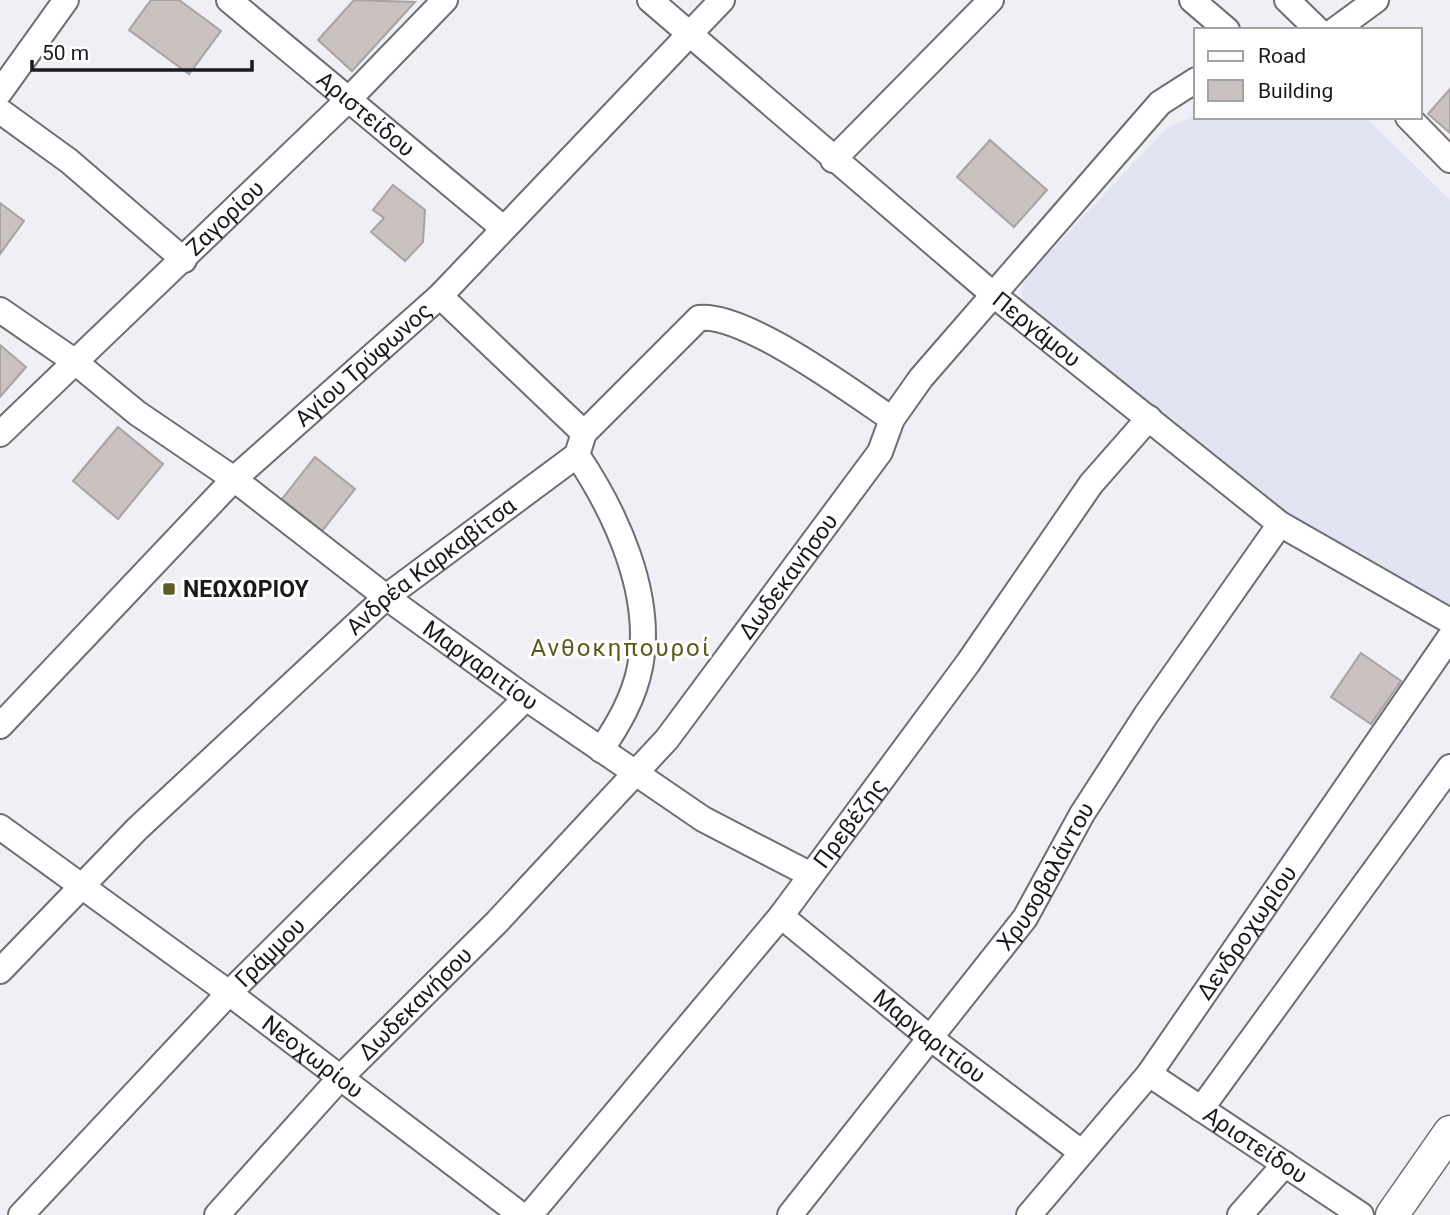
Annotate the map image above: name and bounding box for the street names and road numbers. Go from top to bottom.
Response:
street label: Αριστείδου [311,66,420,163]
street label: Ζαγορίου [181,175,270,262]
street label: Περγάμου [987,286,1086,373]
street label: Αγίου Τρύφωνος [289,297,437,433]
street label: Ανδρέα Καρκαβίτσα [341,492,521,641]
street label: Δωδεκανήσου [733,508,844,644]
street label: Μαργαριτίου [418,615,543,716]
street label: Πρεβέζης [808,773,892,874]
street label: Χρυσοβαλάντου [992,797,1100,956]
street label: Δενδροχωρίου [1191,861,1302,1005]
street label: Γράμμου [230,912,311,993]
street label: Δωδεκανήσου [353,942,478,1066]
street label: Μαργαριτίου [868,984,991,1089]
street label: Νεοχωρίου [257,1010,368,1104]
street label: Αριστείδου [1198,1101,1312,1190]

